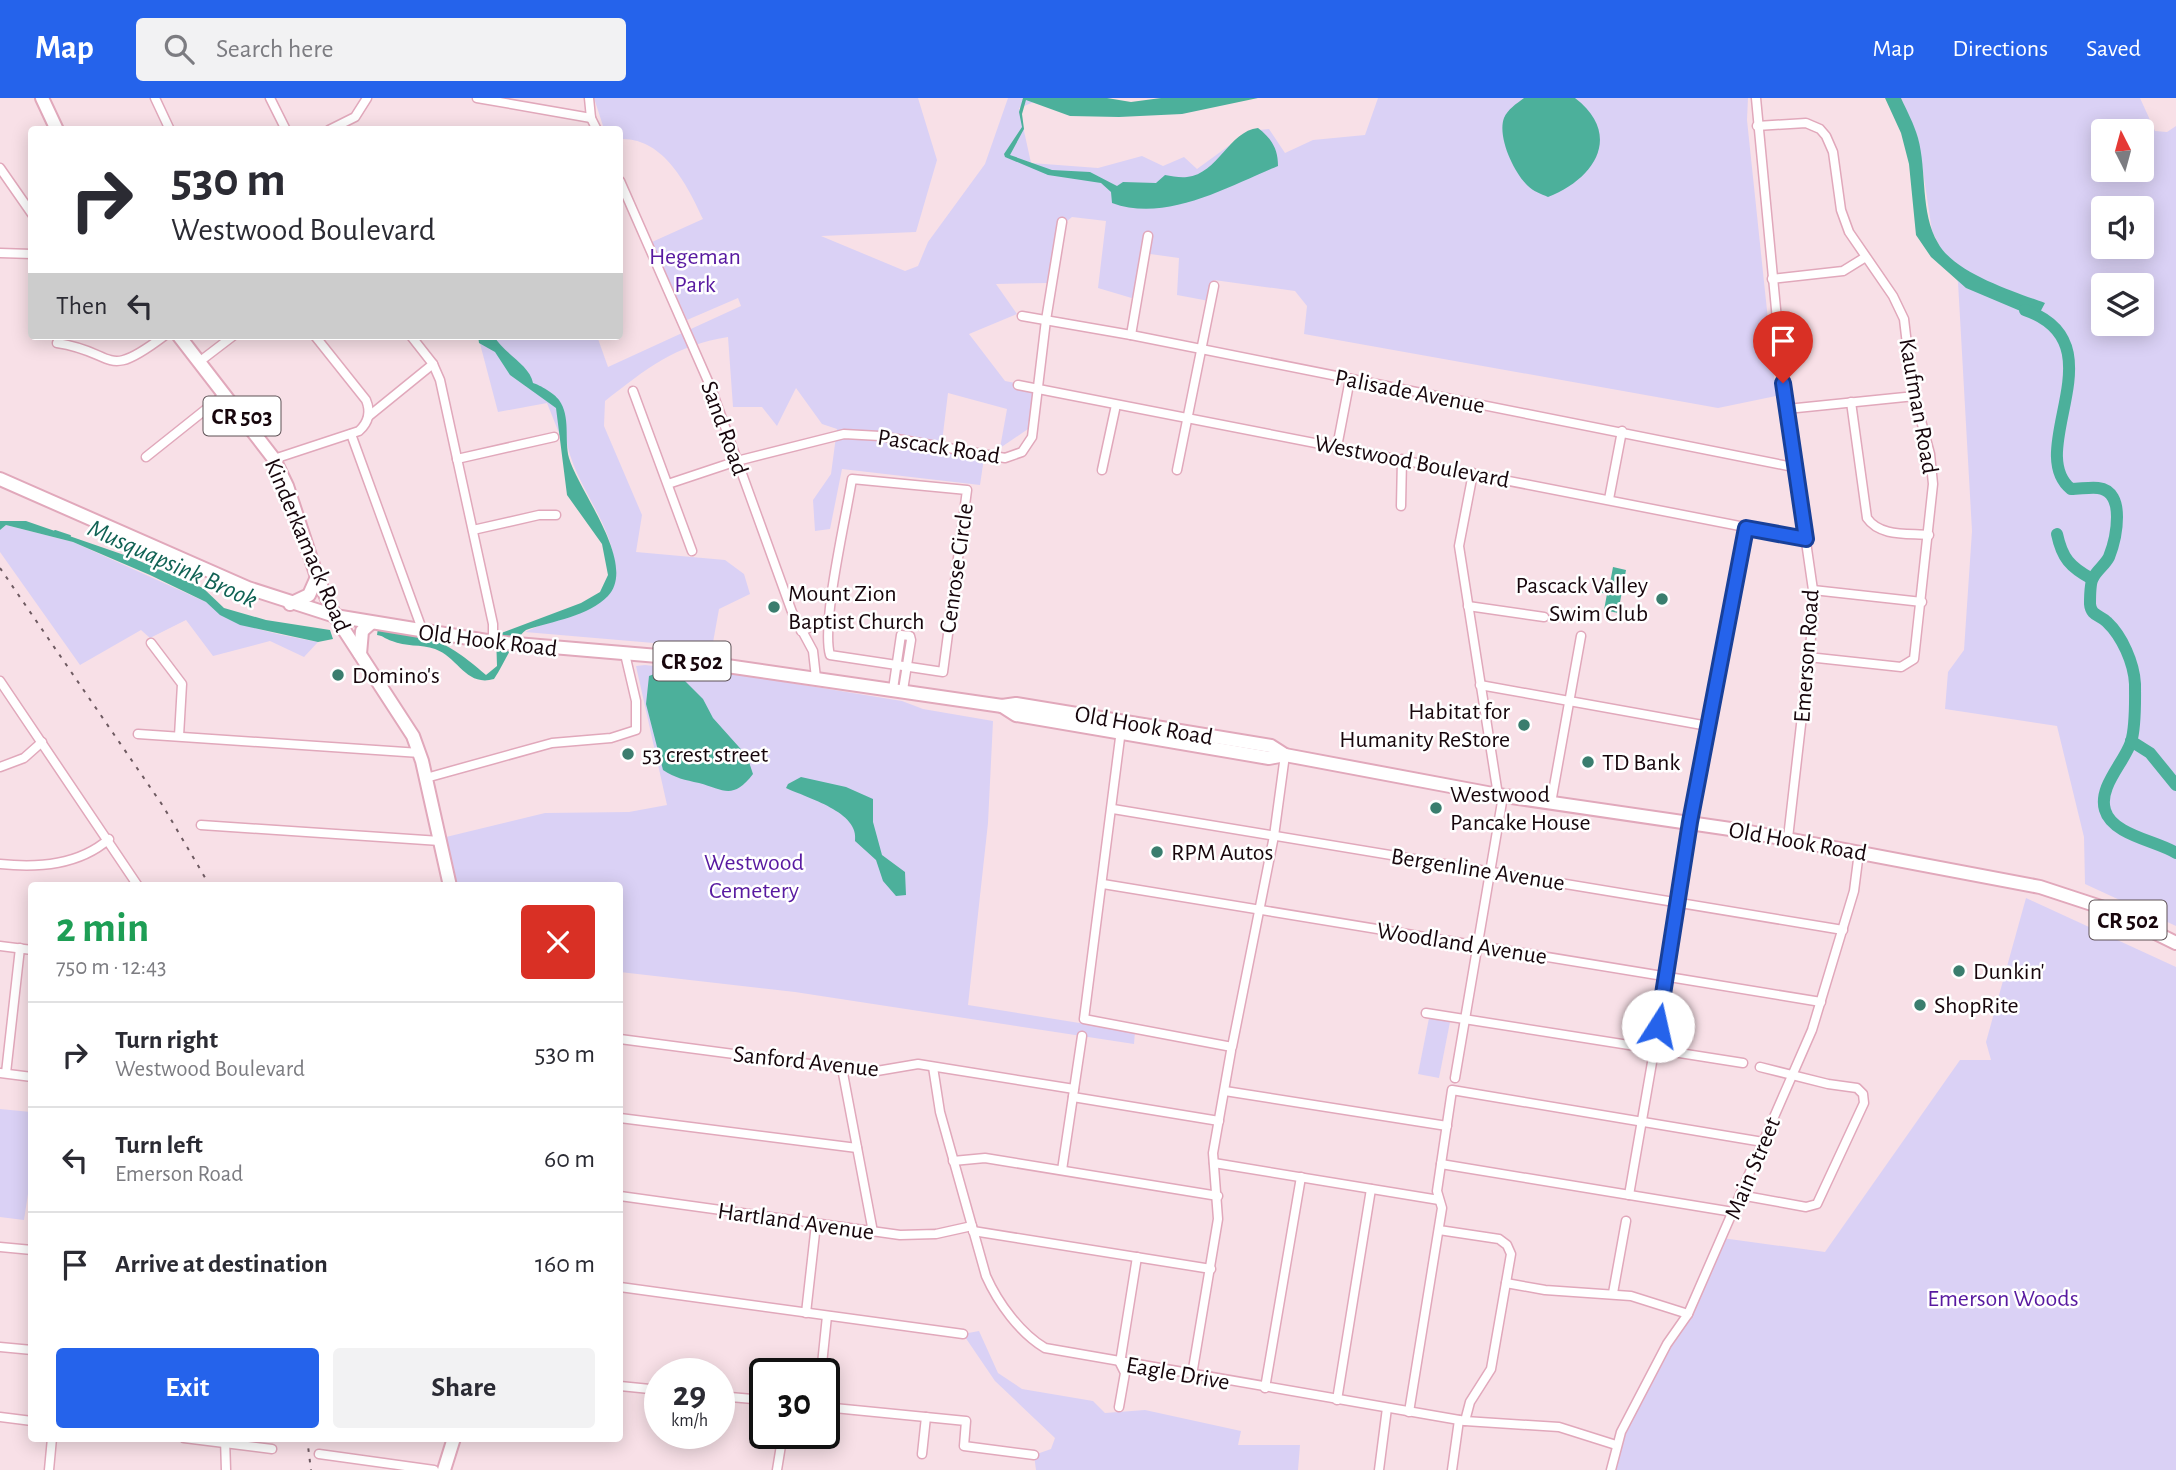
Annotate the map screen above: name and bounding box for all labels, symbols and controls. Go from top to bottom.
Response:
search box [136,18,626,81]
icon: search [160,30,198,68]
text: Map [35,32,94,65]
text: Search here [216,36,334,62]
text: Map [1872,37,1914,61]
text: Directions [1952,37,2048,61]
text: Saved [2086,37,2141,61]
north arrow [2091,119,2154,182]
map controls [2091,119,2154,336]
icon: right [56,154,147,245]
text: 530 m [171,156,286,205]
button: sound [2091,196,2154,259]
text: Westwood Boulevard [171,214,435,246]
park label: Hegeman Park [649,245,741,297]
button: layers [2091,273,2154,336]
icon: left [121,287,159,325]
text: Then [56,293,107,319]
pin [1753,311,1813,383]
icon: arrive [1764,322,1802,360]
street label: Kaufman Road [1894,336,1942,476]
street label: Palisade Avenue [1333,366,1487,418]
street label: Sand Road [696,378,752,479]
road number: CR 503 [204,396,280,436]
street label: Pascack Road [876,425,1002,469]
street label: Westwood Boulevard [1312,431,1511,493]
street label: Kinderkamack Road [260,455,354,636]
street label: Cenrose Circle [936,502,978,635]
water label: Musquapsink Brook [84,515,261,613]
place label: Pascack Valley Swim Club [1515,574,1648,626]
place label: Mount Zion Baptist Church [788,582,925,634]
street label: Emerson Road [1790,588,1824,724]
marker: Pascack Valley Swim Club [1654,591,1670,607]
marker: Mount Zion Baptist Church [766,599,782,615]
street label: Old Hook Road [417,621,559,661]
road number: CR 502 [654,642,730,680]
place label: Domino's [352,664,440,688]
marker: Domino's [330,667,346,683]
place label: Habitat for Humanity ReStore [1339,700,1510,752]
street label: Old Hook Road [1073,702,1215,750]
marker: Habitat for Humanity ReStore [1516,717,1532,733]
place label: 53 crest street [642,743,769,767]
marker: 53 crest street [620,746,636,762]
place label: TD Bank [1602,751,1680,775]
marker: TD Bank [1580,754,1596,770]
place label: Westwood Pancake House [1450,783,1591,835]
marker: Westwood Pancake House [1428,800,1444,816]
street label: Old Hook Road [1727,818,1869,866]
place label: RPM Autos [1171,841,1273,865]
marker: RPM Autos [1149,844,1165,860]
street label: Bergenline Avenue [1389,844,1566,896]
park label: Westwood Cemetery [704,851,804,903]
road number: CR 502 [2090,900,2166,940]
button: close [521,905,595,979]
text: 2 min [56,907,149,949]
street label: Woodland Avenue [1375,919,1549,969]
text: 750 m · 12:43 [56,956,167,979]
place label: Dunkin' [1973,960,2044,984]
marker: Dunkin' [1951,963,1967,979]
position arrow [1621,989,1695,1063]
place label: ShopRite [1934,994,2019,1018]
marker: ShopRite [1912,997,1928,1013]
text: Turn right [115,1027,218,1053]
icon: right [56,1036,94,1074]
text: 530 m [535,1041,595,1067]
street label: Sanford Avenue [732,1042,880,1082]
text: Westwood Boulevard [115,1058,305,1081]
street label: Main Street [1721,1113,1785,1223]
text: Turn left [115,1132,203,1158]
icon: left [56,1141,94,1179]
text: 60 m [544,1146,595,1172]
text: Emerson Road [115,1163,243,1186]
street label: Hartland Avenue [716,1199,876,1245]
icon: arrive [56,1246,94,1284]
text: Arrive at destination [115,1251,328,1277]
text: 160 m [535,1251,595,1277]
park label: Emerson Woods [1927,1287,2079,1311]
button: Exit [56,1348,319,1428]
button: Share [333,1348,595,1428]
street label: Eagle Drive [1124,1353,1231,1395]
speed limit sign: 30 [749,1358,840,1449]
text: 29 [673,1377,706,1412]
text: km/h [671,1412,708,1430]

